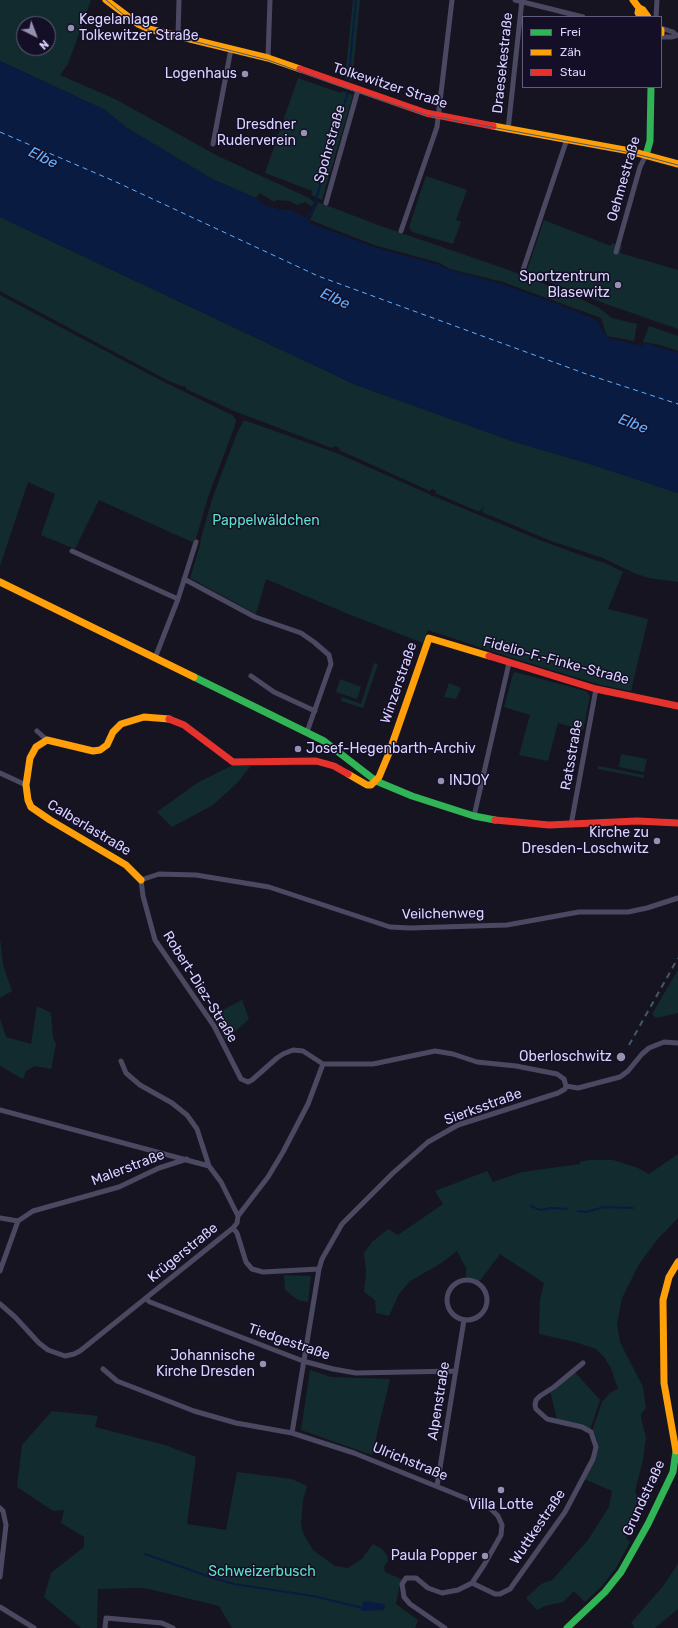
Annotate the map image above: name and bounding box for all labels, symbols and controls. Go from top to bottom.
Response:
place label: Kegelanlage Tolkewitzer Straße [79,12,199,44]
street label: Draesekestraße [489,12,517,114]
north arrow [16,16,56,56]
legend [522,16,662,88]
marker: Kegelanlage Tolkewitzer Straße [66,23,76,33]
text: Frei [560,25,581,39]
text: N [36,37,51,52]
text: Zäh [560,45,581,59]
street label: Tolkewitzer Straße [331,60,449,112]
text: Stau [560,65,586,79]
place label: Logenhaus [165,66,237,82]
marker: Logenhaus [240,69,250,79]
street label: Spohrstraße [311,103,349,185]
place label: Dresdner Ruderverein [217,117,296,150]
marker: Dresdner Ruderverein [299,128,309,138]
street label: Oehmestraße [604,135,644,223]
water label: Elbe [26,143,60,173]
place label: Sportzentrum Blasewitz [519,269,610,302]
marker: Sportzentrum Blasewitz [613,280,623,290]
water label: Elbe [318,285,352,313]
water label: Elbe [616,410,650,438]
park label: Pappelwäldchen [212,513,320,529]
street label: Fidelio-F.-Finke-Straße [481,633,631,689]
street label: Winzerstraße [377,640,421,726]
street label: Ratsstraße [558,719,586,791]
place label: Josef-Hegenbarth-Archiv [306,741,476,757]
marker: Josef-Hegenbarth-Archiv [293,744,303,754]
place label: INJOY [449,773,490,789]
marker: INJOY [436,776,446,786]
street label: Calberlastraße [44,796,134,860]
place label: Kirche zu Dresden-Loschwitz [522,825,649,858]
marker: Kirche zu Dresden-Loschwitz [652,836,662,846]
street label: Veilchenweg [401,905,485,923]
street label: Robert-Diez-Straße [159,928,241,1046]
place label: Oberloschwitz [519,1049,612,1065]
marker: Oberloschwitz [615,1051,627,1063]
street label: Sierksstraße [442,1085,524,1129]
street label: Malerstraße [89,1146,167,1190]
street label: Krügerstraße [145,1220,221,1286]
street label: Tiedgestraße [246,1320,332,1364]
place label: Johannische Kirche Dresden [156,1348,255,1380]
marker: Johannische Kirche Dresden [258,1359,268,1369]
street label: Alpenstraße [425,1361,453,1441]
street label: Ulrichstraße [370,1439,450,1485]
street label: Grundstraße [619,1457,669,1539]
marker: Villa Lotte [496,1485,506,1495]
street label: Wuttkestraße [507,1486,569,1568]
place label: Villa Lotte [469,1497,533,1513]
place label: Paula Popper [391,1548,477,1564]
marker: Paula Popper [480,1551,490,1561]
park label: Schweizerbusch [208,1564,316,1580]

